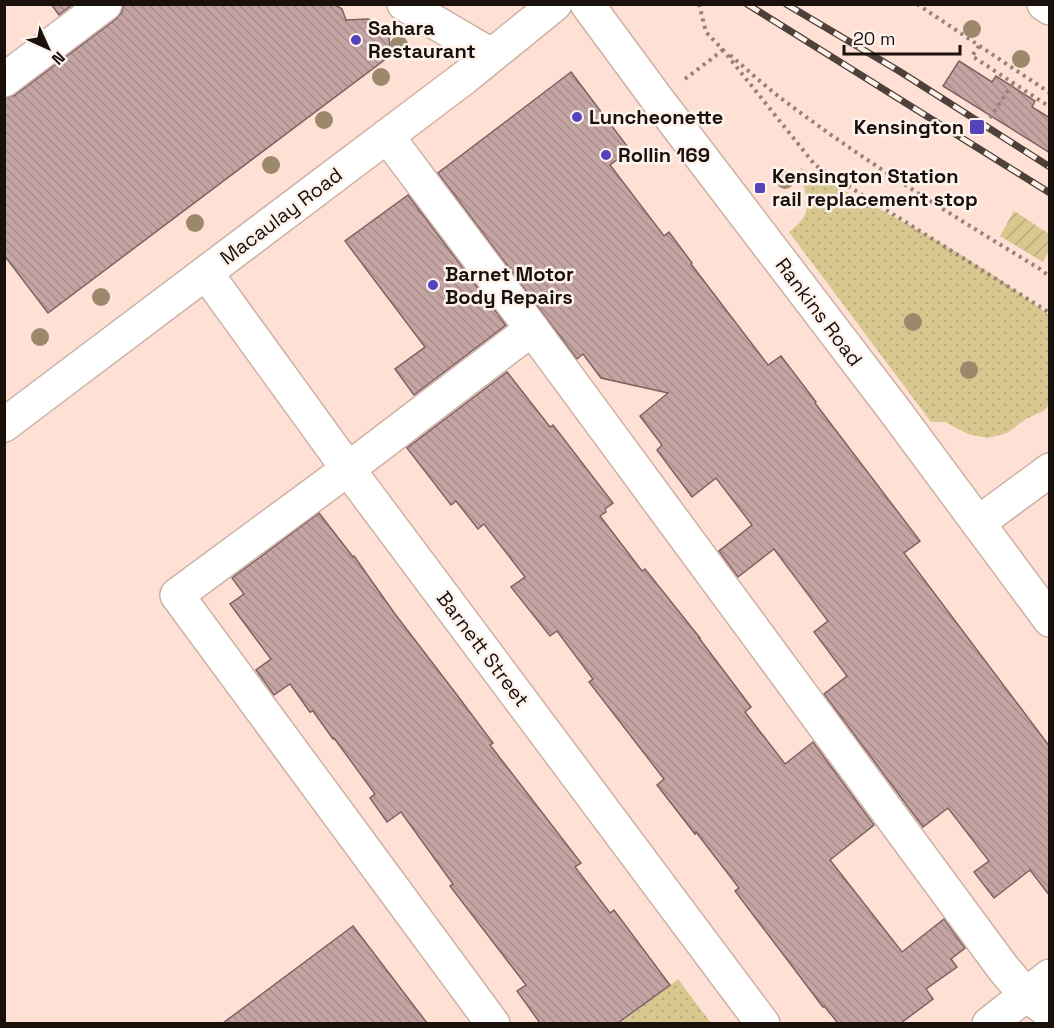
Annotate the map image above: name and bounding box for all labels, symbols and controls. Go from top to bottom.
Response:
place label: Sahara Restaurant [368,15,476,64]
north arrow [18,18,78,78]
scale bar [844,18,960,56]
text: 20 m [853,27,896,50]
marker: Sahara Restaurant [349,33,363,47]
text: N [47,47,69,69]
place label: Luncheonette [589,104,723,130]
marker: Luncheonette [570,110,584,124]
place label: Kensington [854,114,964,140]
marker: Kensington [968,118,986,136]
place label: Rollin 169 [618,142,710,168]
marker: Rollin 169 [599,148,613,162]
street label: Macaulay Road [215,162,347,270]
place label: Kensington Station rail replacement stop [772,163,978,212]
marker: Kensington Station rail replacement stop [753,181,767,195]
street label: Rankins Road [770,253,868,371]
place label: Barnet Motor Body Repairs [445,261,574,310]
marker: Barnet Motor Body Repairs [426,278,440,292]
street label: Barnett Street [431,586,535,712]

